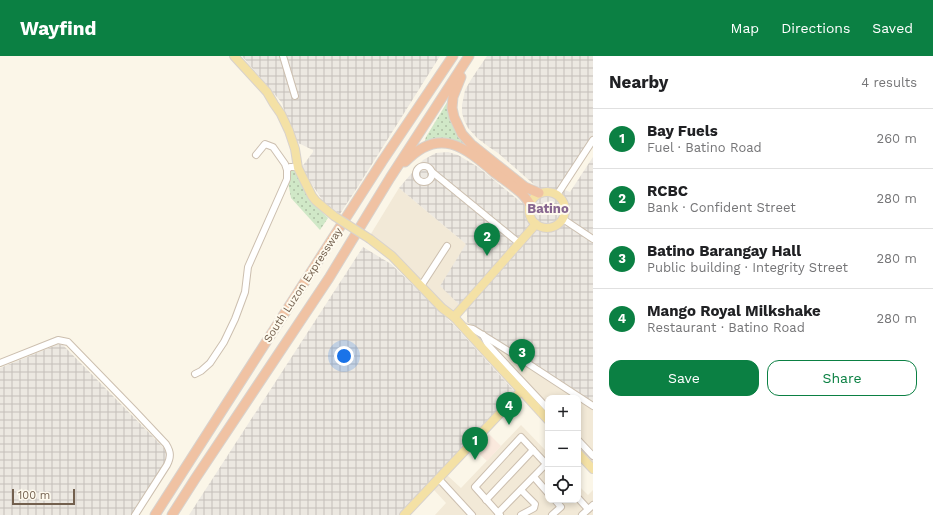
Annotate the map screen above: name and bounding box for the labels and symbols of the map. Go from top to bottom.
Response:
district label: Batino [527,201,569,216]
pin: 2 [474,223,500,256]
street label: South Luzon Expressway [261,225,345,345]
pin: 3 [509,339,535,372]
your location [334,346,354,366]
pin: 4 [496,392,522,425]
pin: 1 [462,427,488,460]
scale bar [12,487,75,506]

